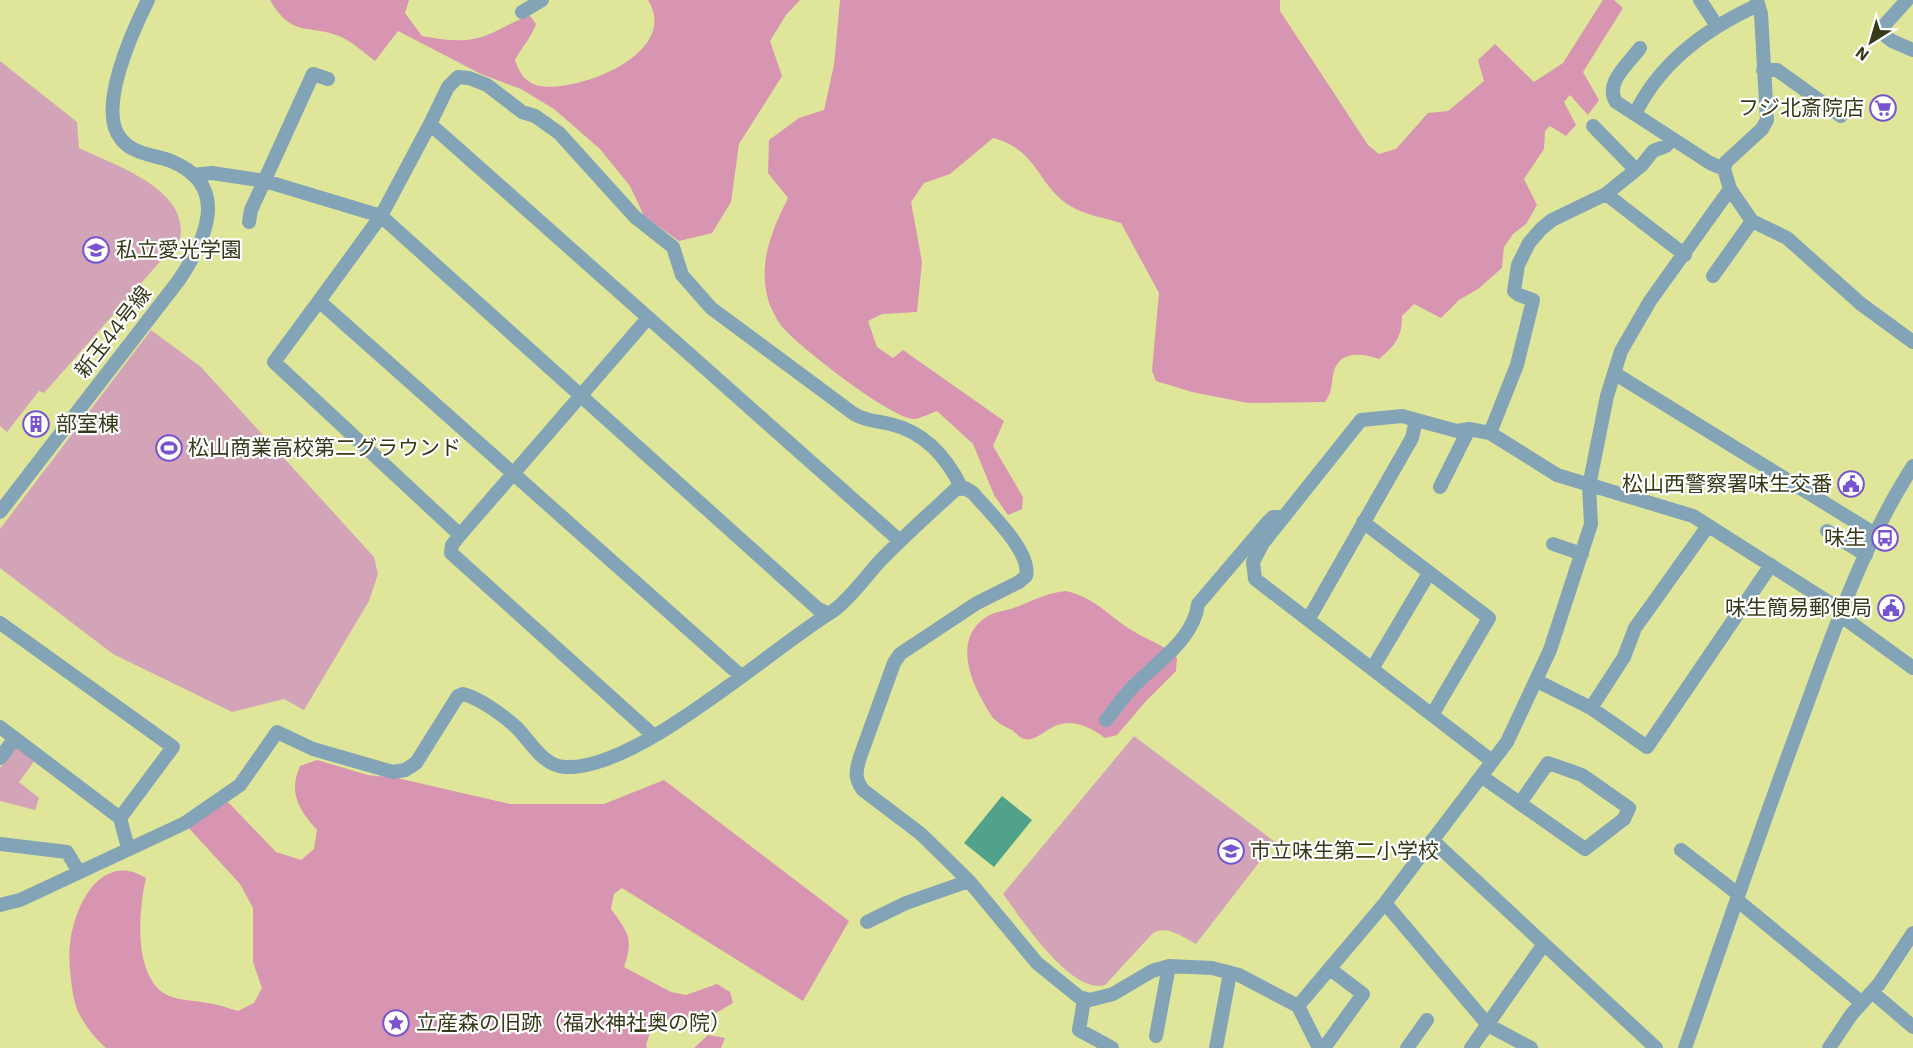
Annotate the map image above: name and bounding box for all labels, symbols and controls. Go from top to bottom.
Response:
north arrow [1841,12,1901,72]
text: N [1851,43,1873,65]
place label: フジ北斎院店 [1738,93,1864,121]
supermarket icon: フジ北斎院店 [1868,93,1898,123]
school or university icon: 私立愛光学園 [81,235,111,265]
place label: 私立愛光学園 [116,235,242,263]
street label: 新玉44号線 [68,280,157,383]
building icon: 部室棟 [21,409,51,439]
place label: 部室棟 [56,409,119,437]
sports icon: 松山商業高校第二グラウンド [154,433,184,463]
place label: 松山商業高校第二グラウンド [188,433,461,461]
place label: 松山西警察署味生交番 [1622,469,1832,497]
public building icon: 松山西警察署味生交番 [1836,469,1866,499]
place label: 味生 [1824,523,1866,551]
bus stop icon: 味生 [1870,523,1900,553]
place label: 味生簡易郵便局 [1725,593,1872,621]
public building icon: 味生簡易郵便局 [1876,593,1906,623]
school or university icon: 市立味生第二小学校 [1216,836,1246,866]
place label: 市立味生第二小学校 [1250,836,1439,864]
place icon: 立産森の旧跡（福水神社奥の院） [381,1008,411,1038]
place label: 立産森の旧跡（福水神社奥の院） [416,1008,731,1036]

